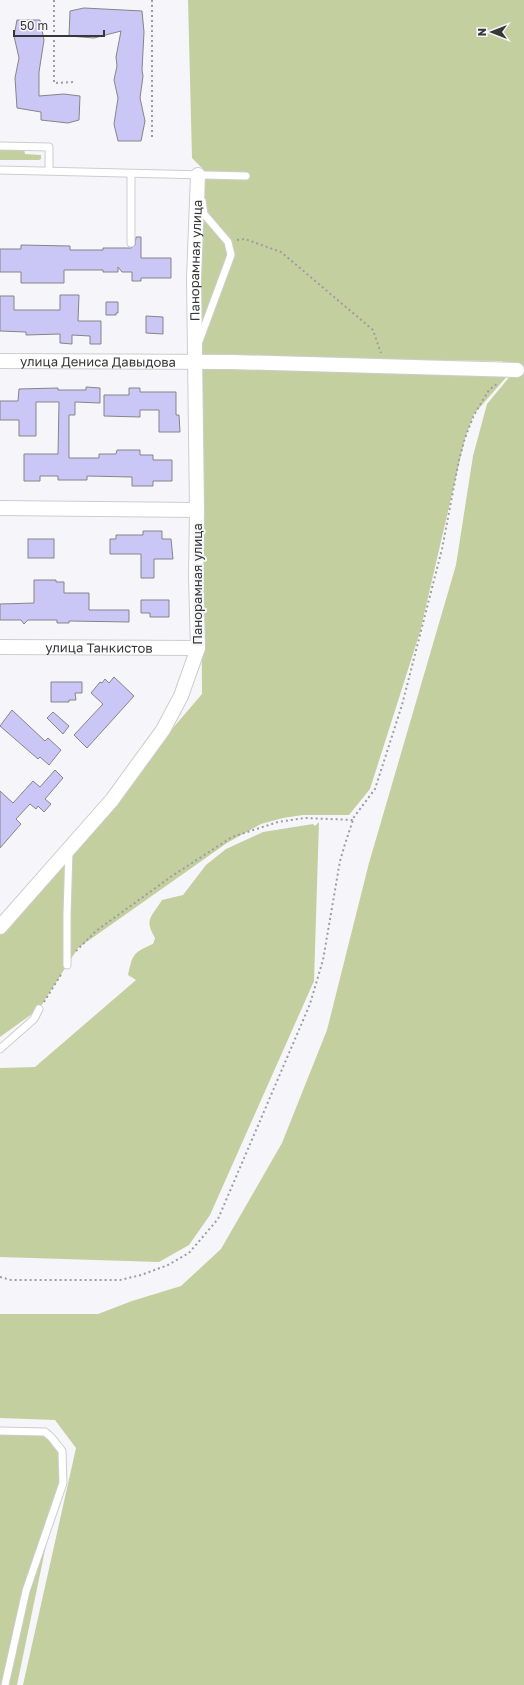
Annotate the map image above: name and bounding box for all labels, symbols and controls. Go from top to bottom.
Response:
scale bar [14,12,104,38]
north arrow [472,12,512,52]
text: 50 m [20,18,48,33]
text: N [475,28,488,36]
street label: Панорамная улица [186,199,205,321]
street label: улица Дениса Давыдова [20,353,176,370]
street label: Панорамная улица [189,523,205,645]
street label: улица Танкистов [45,639,153,656]

